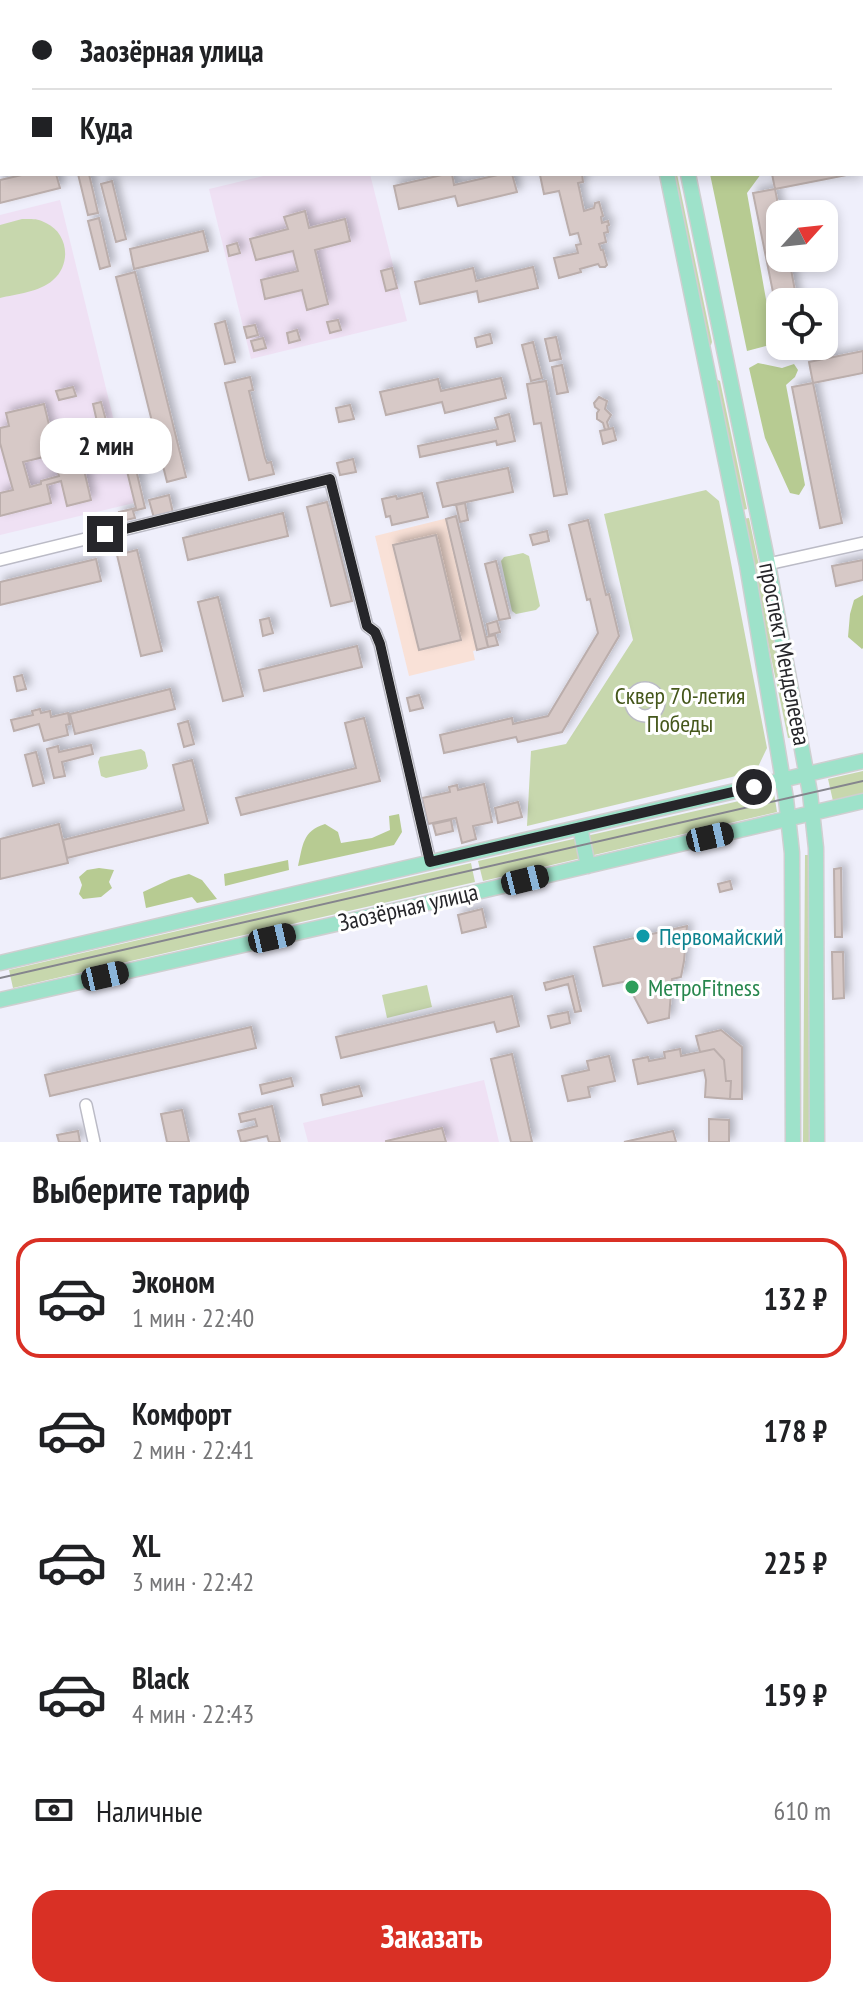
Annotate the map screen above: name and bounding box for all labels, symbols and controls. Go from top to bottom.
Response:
text: Заозёрная улица [80,31,264,70]
text: Куда [80,108,133,147]
north arrow [766,200,838,272]
map controls [766,200,838,360]
button: locate [766,288,838,360]
callout: 2 мин [39,418,171,474]
text: 2 мин [78,429,134,462]
route end [87,516,123,552]
street label: проспект Менделеева [752,560,818,748]
park label: Сквер 70-летия Победы [615,680,745,739]
route start [736,769,772,805]
car [684,820,736,854]
car [499,863,551,897]
street label: Заозёрная улица [335,876,481,938]
car [246,921,298,955]
place label: Первомайский [659,921,784,952]
marker: Первомайский [634,927,652,945]
car [79,959,131,993]
place label: МетроFitness [648,972,760,1003]
marker: МетроFitness [623,978,641,996]
text: Выберите тариф [32,1166,250,1213]
icon: car [36,1262,108,1334]
text: Эконом [132,1262,215,1301]
text: 132 ₽ [763,1279,827,1318]
text: 1 мин · 22:40 [132,1301,254,1334]
icon: car [36,1394,108,1466]
text: Комфорт [132,1394,231,1433]
text: 178 ₽ [763,1411,827,1450]
text: 2 мин · 22:41 [132,1433,254,1466]
icon: car [36,1526,108,1598]
text: XL [132,1526,161,1565]
text: 225 ₽ [763,1543,827,1582]
text: 3 мин · 22:42 [132,1565,254,1598]
icon: car [36,1658,108,1730]
text: Black [132,1658,189,1697]
text: 159 ₽ [763,1675,827,1714]
text: 4 мин · 22:43 [132,1697,254,1730]
icon: cash [32,1788,76,1832]
text: Наличные [96,1791,203,1830]
text: 610 m [773,1794,831,1827]
button: Заказать [32,1890,831,1982]

